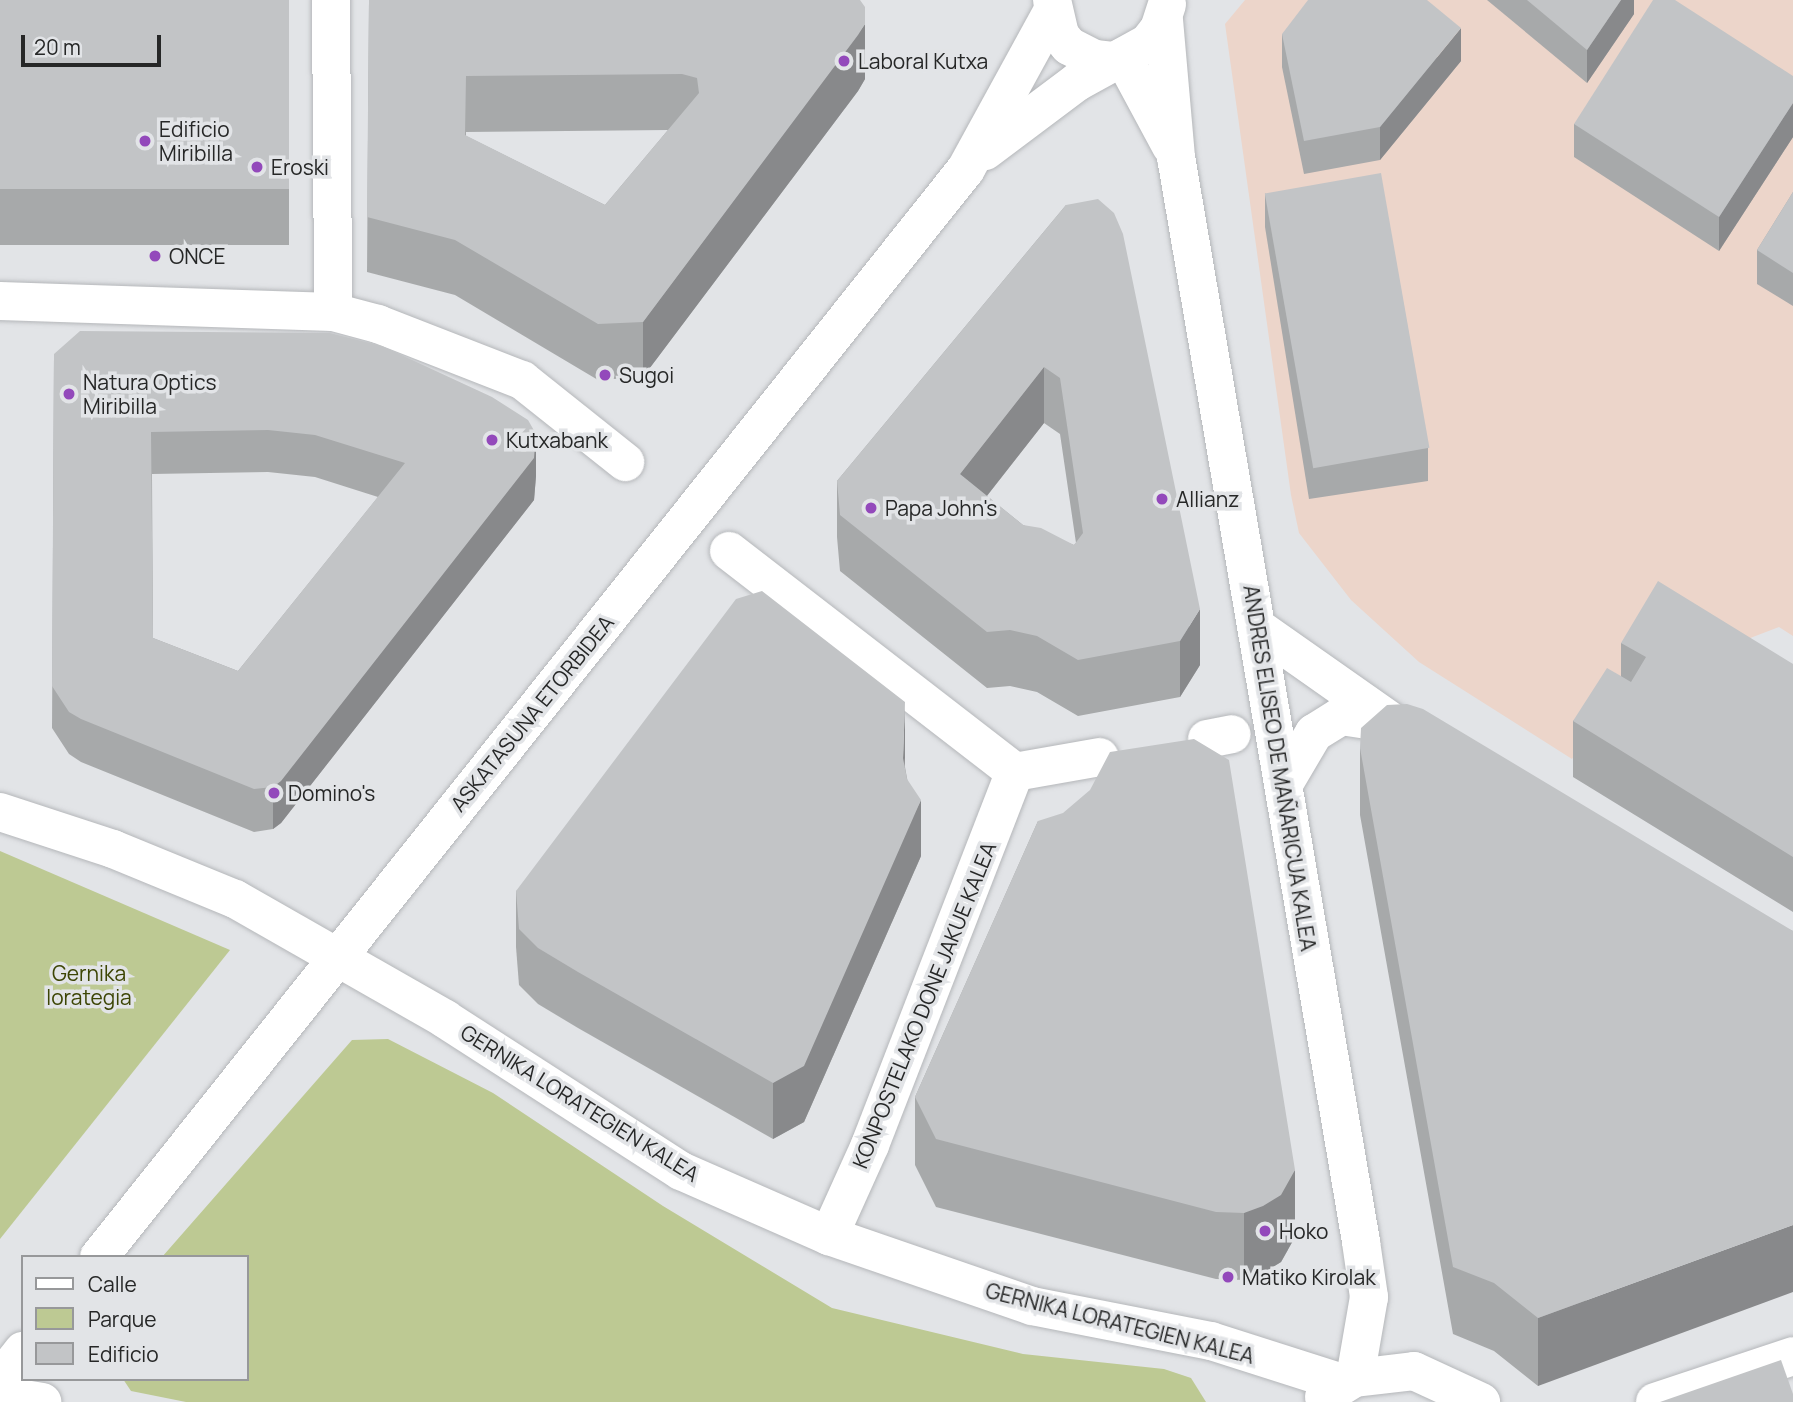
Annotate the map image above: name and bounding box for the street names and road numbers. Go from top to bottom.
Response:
street label: ANDRES ELISEO DE MAÑARICUA KALEA [1239,583,1321,953]
street label: ASKATASUNA ETORBIDEA [445,610,619,816]
street label: KONPOSTELAKO DONE JAKUE KALEA [847,838,1001,1172]
street label: GERNIKA LORATEGIEN KALEA [456,1019,704,1187]
street label: GERNIKA LORATEGIEN KALEA [983,1277,1257,1369]

